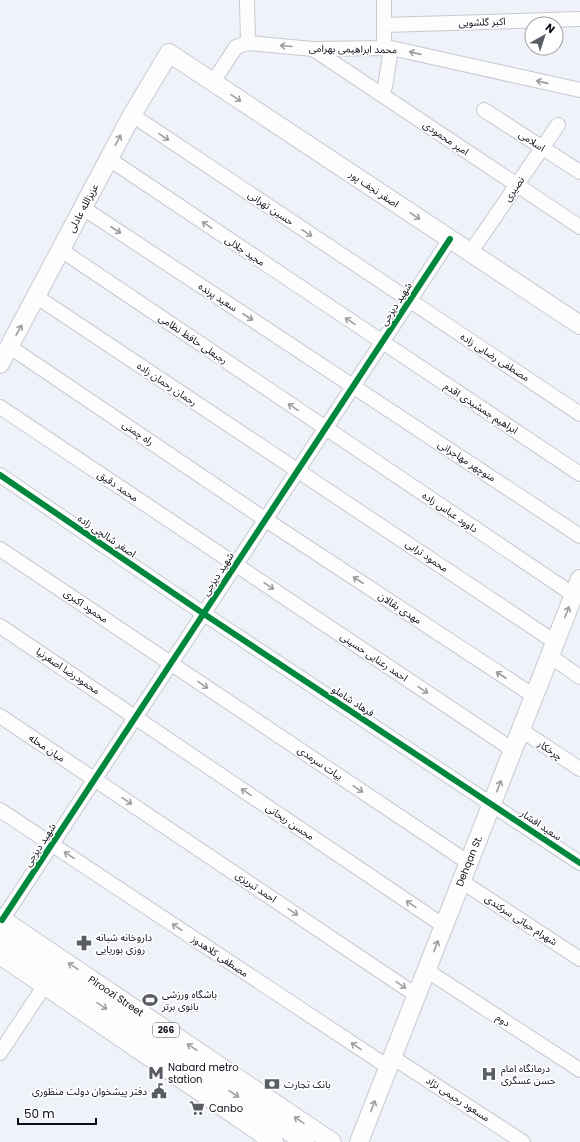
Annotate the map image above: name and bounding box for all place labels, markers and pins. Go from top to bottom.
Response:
place label: داروخانه شبانه روزی بوریایی [96,930,152,957]
pharmacy icon: داروخانه شبانه روزی بوریایی [75,934,93,952]
place label: باشگاه ورزشی بانوی برتر [161,987,217,1014]
sports icon: باشگاه ورزشی بانوی برتر [141,991,159,1009]
place label: Nabard metro station [168,1060,239,1087]
place label: درمانگاه امام حسن عسگری [501,1061,556,1088]
metro station icon: Nabard metro station [147,1064,165,1082]
hospital icon: درمانگاه امام حسن عسگری [480,1065,498,1083]
bank icon: بانک تجارت [263,1075,281,1093]
place label: بانک تجارت [284,1077,331,1092]
public building icon: دفتر پیشخوان دولت‌ منظوری [150,1082,168,1100]
place label: دفتر پیشخوان دولت‌ منظوری [32,1084,147,1099]
supermarket icon: Canbo [188,1099,206,1117]
place label: Canbo [209,1101,243,1116]

